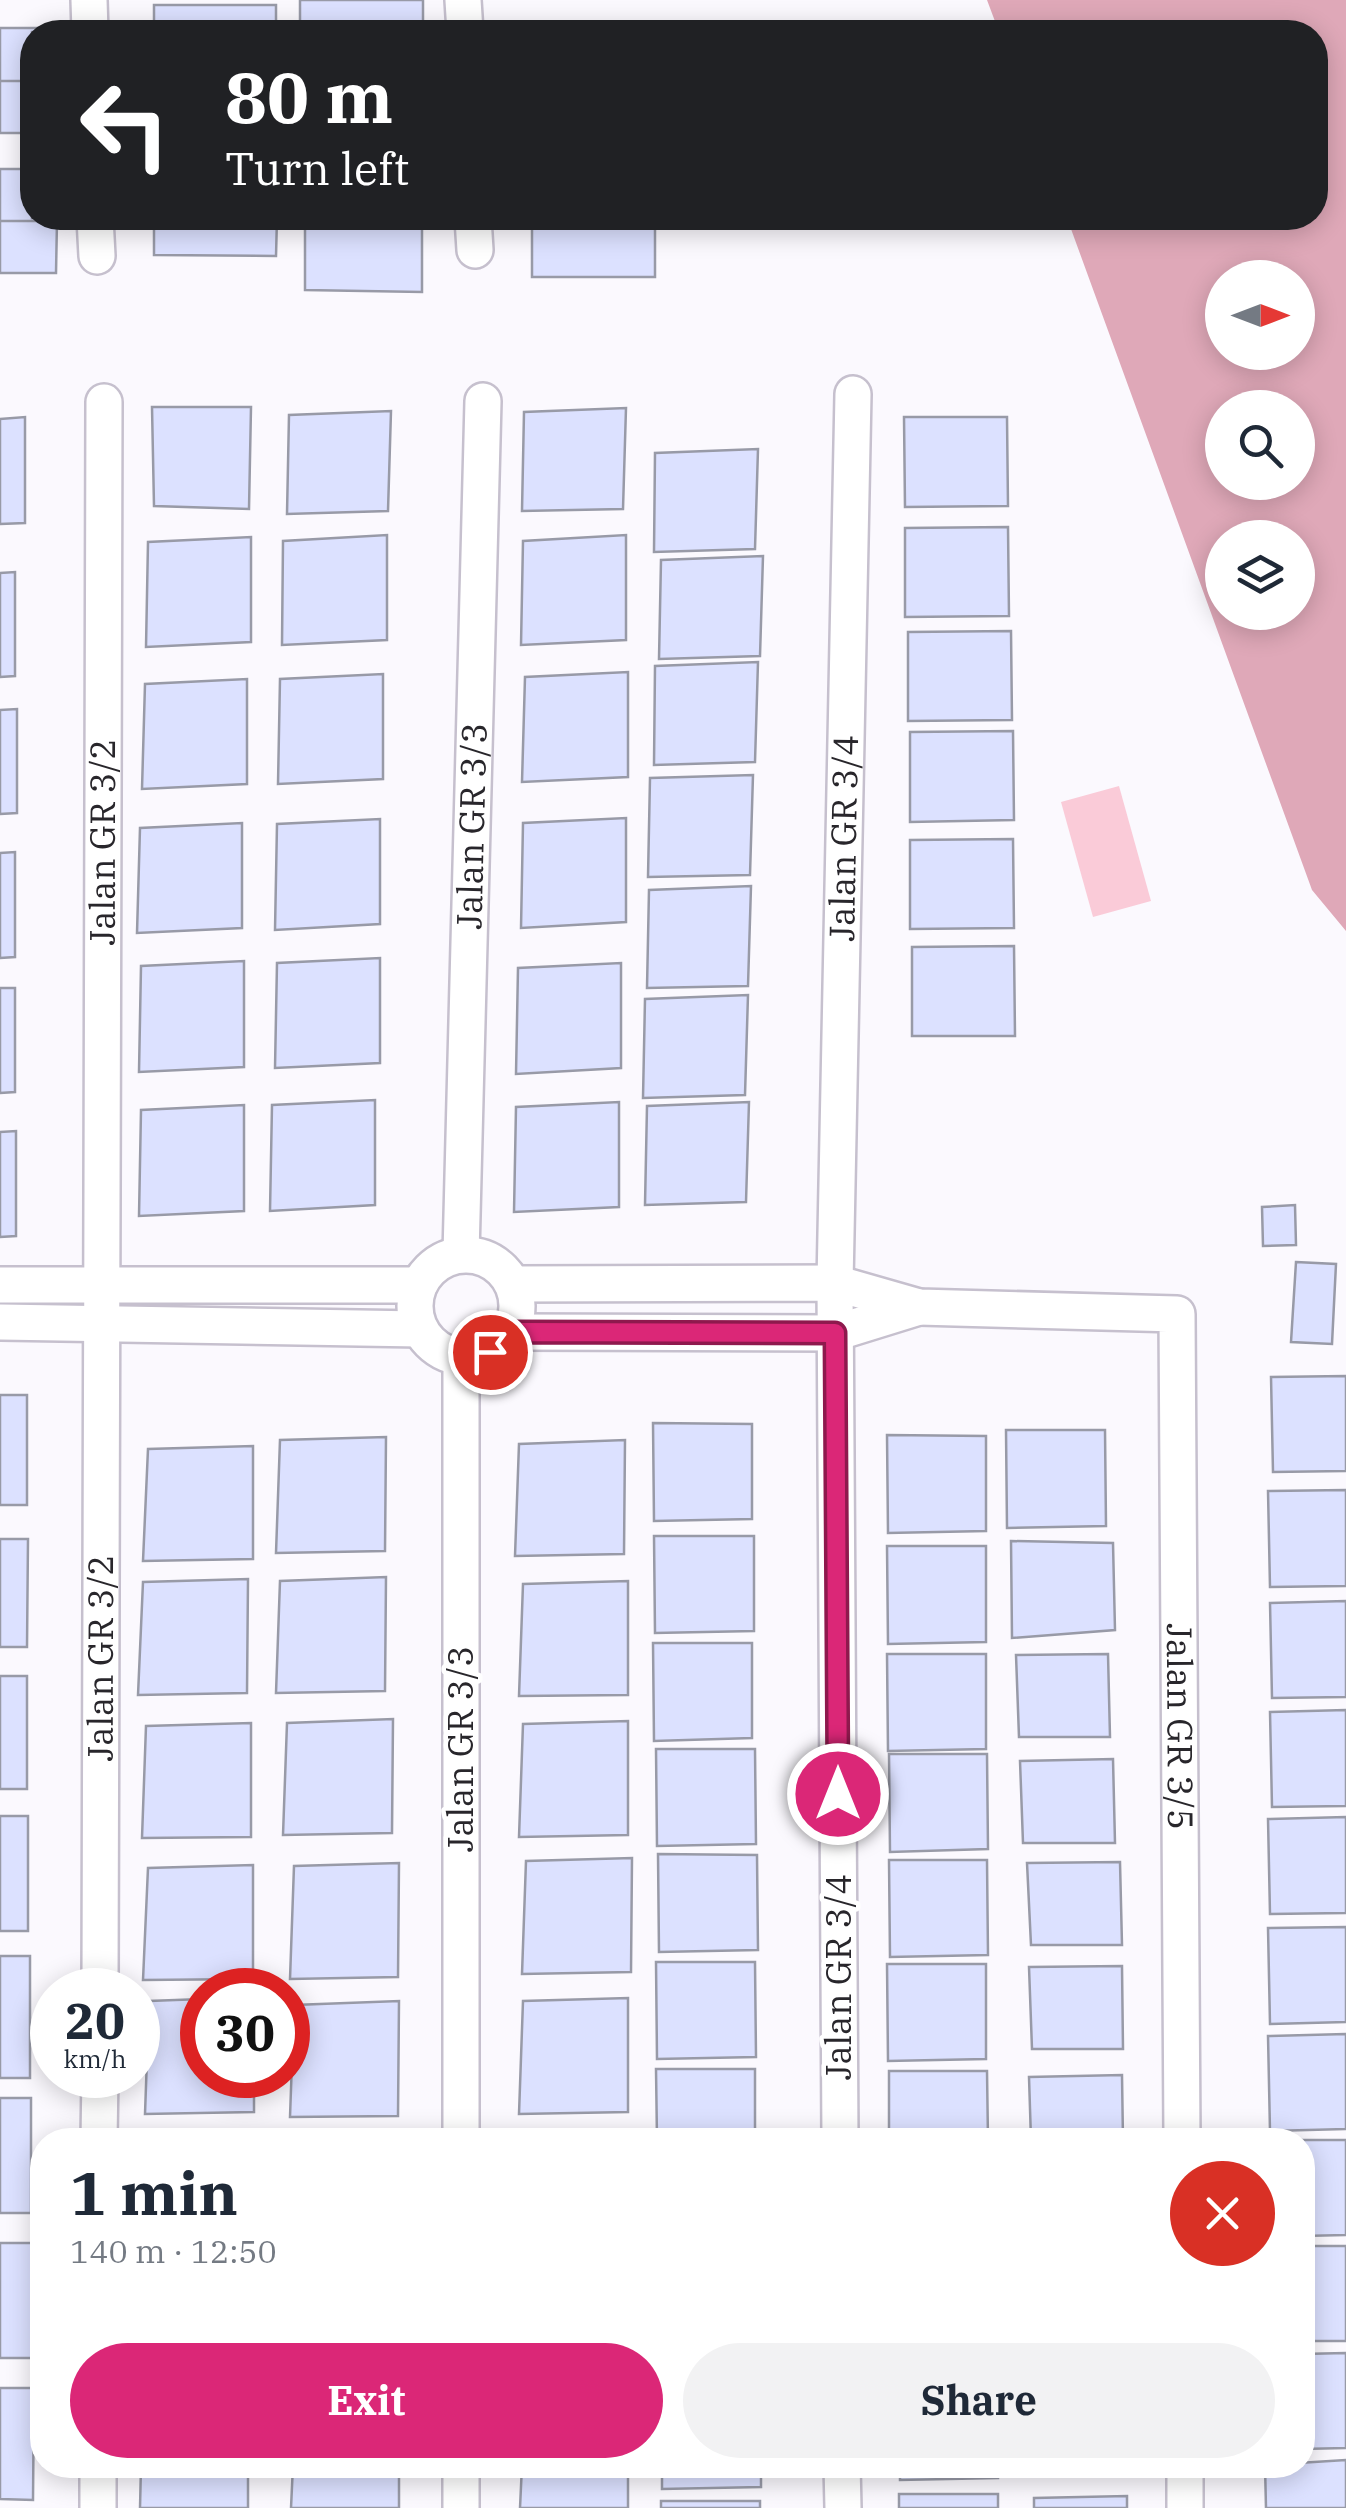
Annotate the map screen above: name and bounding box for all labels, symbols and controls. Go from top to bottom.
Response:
text: 80 m [225,51,393,142]
icon: left [60,60,190,190]
text: Turn left [225,139,409,197]
north arrow [1205,260,1315,370]
map controls [1205,260,1315,630]
button: search [1205,390,1315,500]
button: layers [1205,520,1315,630]
street label: Jalan GR 3/3 [445,722,497,930]
street label: Jalan GR 3/4 [818,734,868,942]
street label: Jalan GR 3/2 [79,739,125,945]
pin [448,1310,533,1395]
icon: arrive [463,1325,518,1380]
street label: Jalan GR 3/2 [77,1555,123,1761]
street label: Jalan GR 3/5 [1157,1623,1204,1830]
street label: Jalan GR 3/3 [437,1646,483,1852]
position arrow [786,1742,890,1846]
street label: Jalan GR 3/4 [815,1874,861,2080]
speed limit sign: 30 [180,1968,310,2098]
text: 20 [65,1988,125,2053]
text: km/h [63,2042,127,2075]
text: 1 min [70,2153,238,2232]
button: close [1170,2161,1275,2266]
text: 140 m · 12:50 [70,2230,277,2272]
button: Exit [70,2343,663,2458]
button: Share [683,2343,1275,2458]

